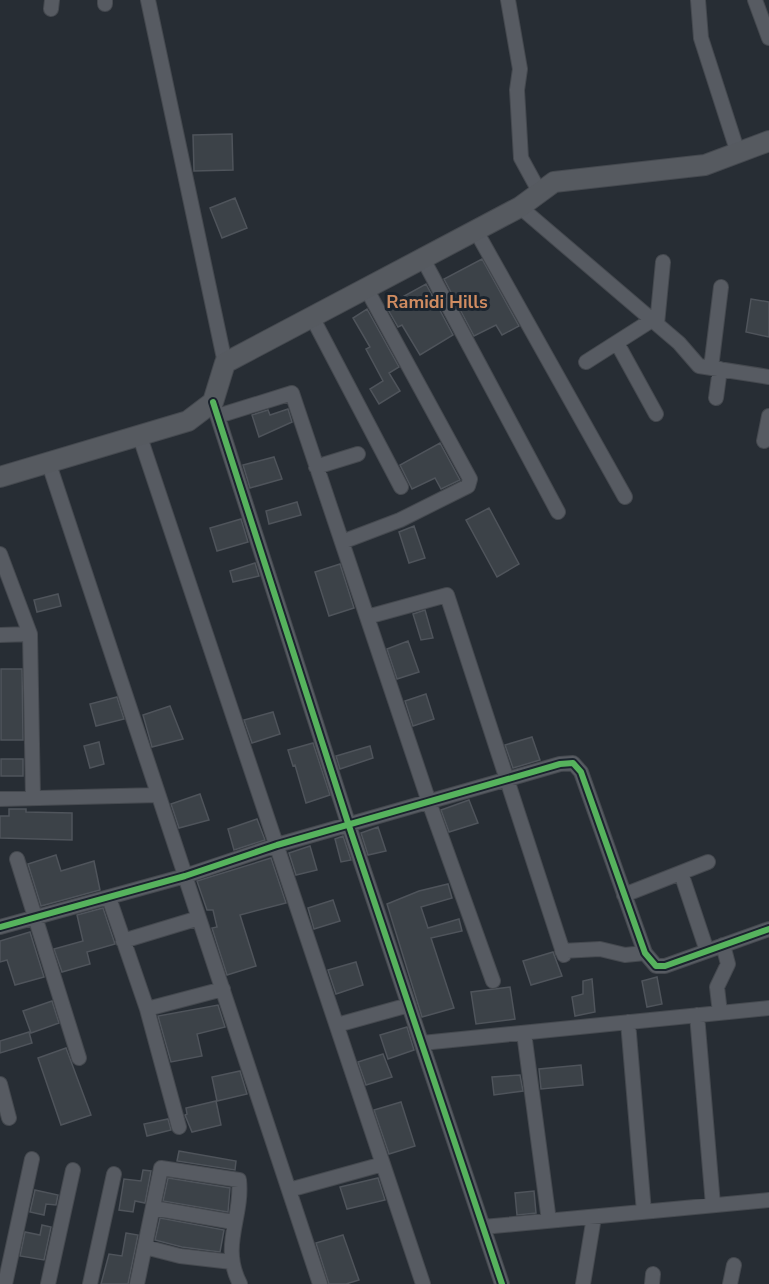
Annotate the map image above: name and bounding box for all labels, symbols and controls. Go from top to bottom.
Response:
district label: Ramidi Hills [386,290,488,314]

